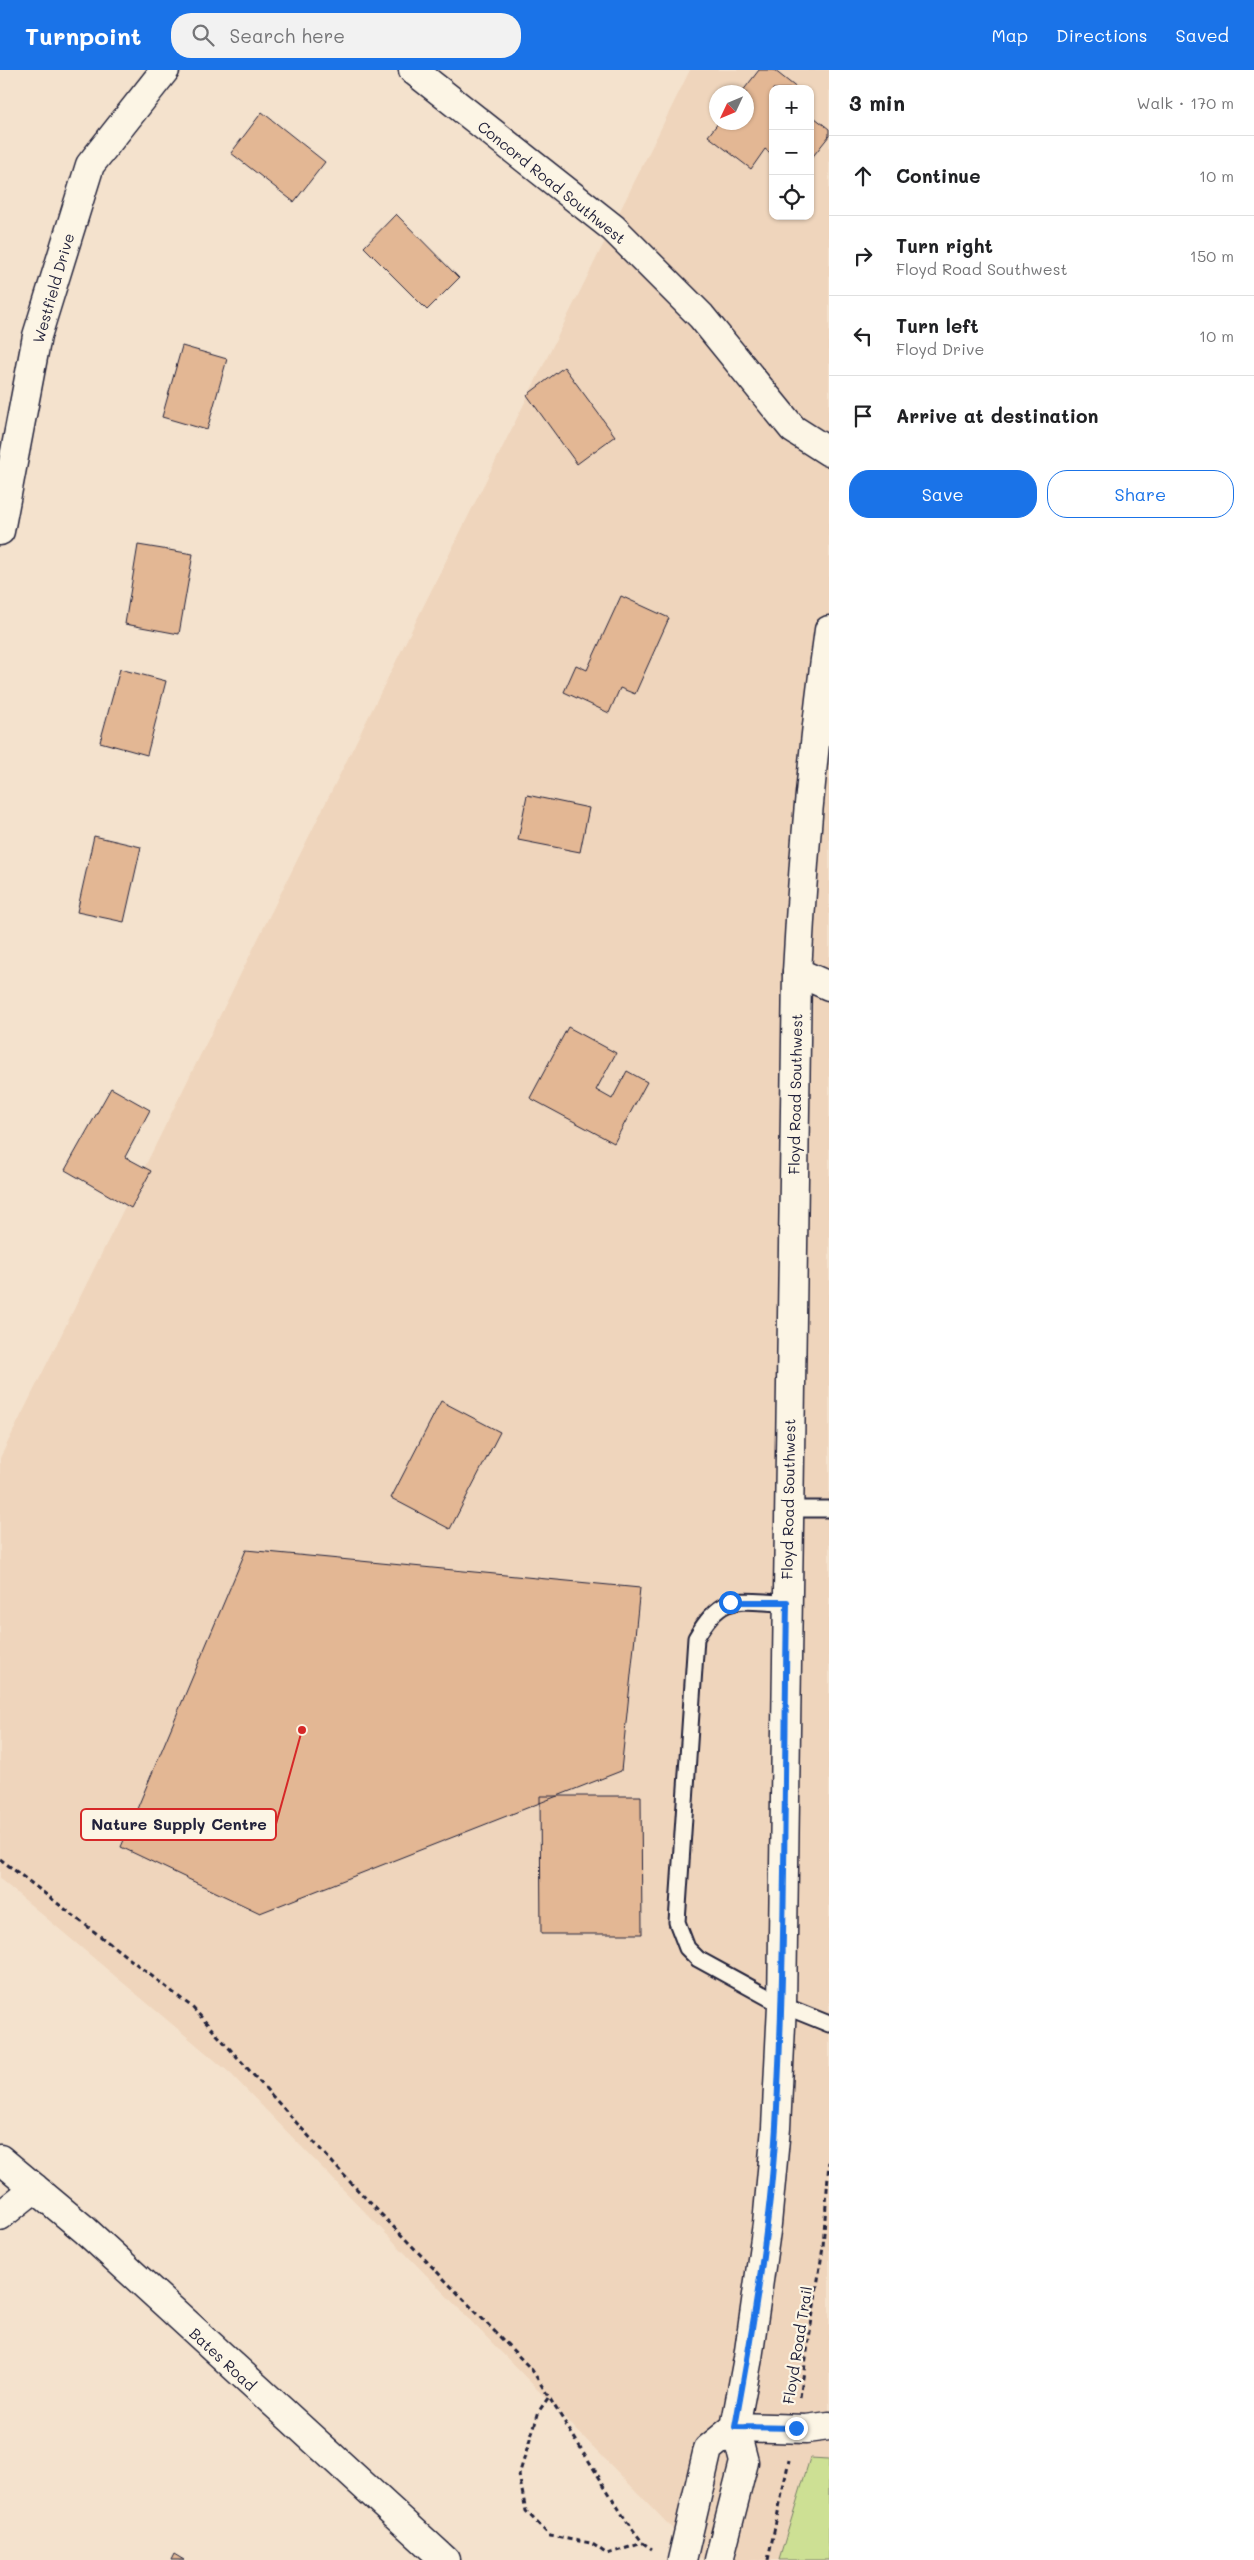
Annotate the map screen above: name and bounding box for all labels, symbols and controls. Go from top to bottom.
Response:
search box [171,13,521,58]
text: Turnpoint [25,20,141,51]
icon: search [189,21,217,49]
text: Search here [229,23,345,48]
text: Map [991,23,1028,47]
text: Directions [1056,23,1148,47]
text: Saved [1176,23,1229,47]
north arrow [709,85,754,130]
map controls [769,85,814,220]
button: + [769,85,814,130]
text: 3 min [849,89,905,116]
text: Walk · 170 m [1136,92,1234,113]
street label: Concord Road Southwest [474,116,630,248]
button: − [769,130,814,175]
icon: ahead [849,162,877,190]
text: Continue [896,163,981,188]
text: 10 m [1199,165,1234,186]
button: locate [769,175,814,220]
street label: Westfield Drive [28,231,78,345]
text: Turn right [896,233,993,258]
icon: right [849,242,877,270]
text: 150 m [1190,245,1234,266]
text: Floyd Road Southwest [896,258,1068,279]
text: Turn left [896,313,979,338]
icon: left [849,322,877,350]
text: 10 m [1199,325,1234,346]
text: Floyd Drive [896,338,984,359]
icon: arrive [849,402,877,430]
text: Arrive at destination [896,403,1099,428]
button: Save [849,470,1037,518]
button: Share [1047,470,1234,518]
street label: Floyd Road Southwest [784,1013,806,1175]
street label: Floyd Road Southwest [777,1418,799,1580]
route start [719,1591,742,1614]
callout: Nature Supply Centre [81,1809,276,1840]
text: Nature Supply Centre [91,1813,267,1834]
street label: Floyd Road Trail [778,2285,816,2405]
street label: Bates Road [185,2323,261,2395]
route end [785,2417,808,2440]

